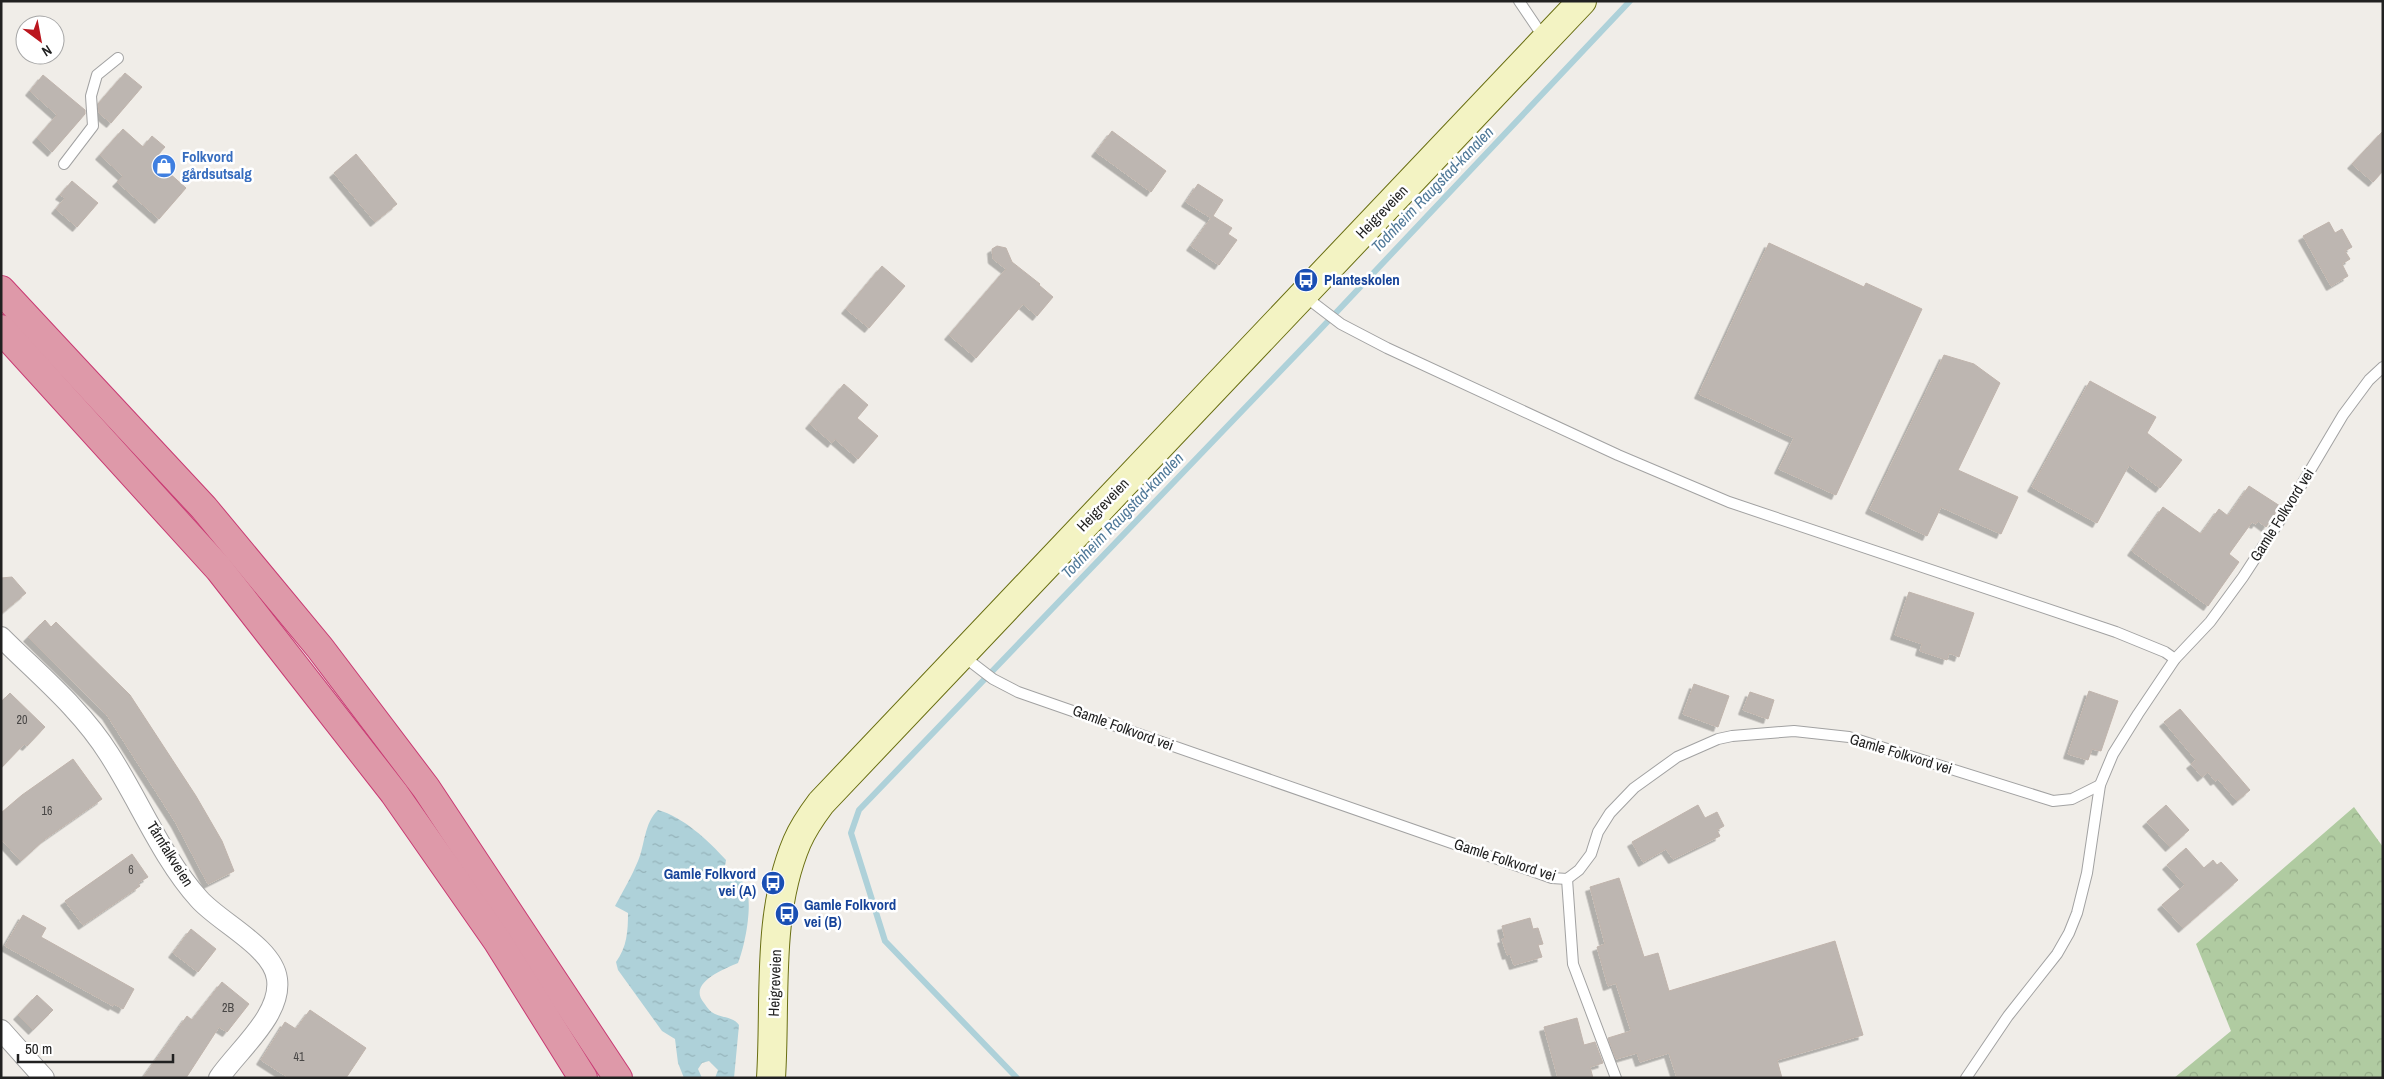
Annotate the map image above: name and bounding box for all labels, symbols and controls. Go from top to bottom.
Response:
north arrow [15,15,65,65]
text: N [39,41,55,61]
water label: Todnheim Raugstad-kanalen [1366,121,1498,257]
place label: Folkvord gårdsutsalg [182,146,252,184]
shop icon: Folkvord gårdsutsalg [151,153,177,179]
street label: Heigreveien [1351,180,1412,243]
bus stop icon: Planteskolen [1293,267,1319,293]
place label: Planteskolen [1324,269,1400,290]
water label: Todnheim Raugstad-kanalen [1056,447,1188,583]
street label: Gamle Folkvord vei [2245,464,2319,565]
street label: Heigreveien [1072,473,1133,536]
street label: Gamle Folkvord vei [1070,700,1177,756]
house number: 20 [17,712,27,728]
street label: Gamle Folkvord vei [1847,728,1955,779]
house number: 16 [42,803,52,819]
street label: Tårnfalkveien [142,817,199,890]
street label: Gamle Folkvord vei [1451,833,1559,886]
house number: 6 [128,862,134,878]
place label: Gamle Folkvord vei (A) [664,863,756,901]
bus stop icon: Gamle Folkvord vei (A) [760,870,786,896]
place label: Gamle Folkvord vei (B) [804,894,896,932]
bus stop icon: Gamle Folkvord vei (B) [774,901,800,927]
street label: Heigreveien [763,949,786,1017]
house number: 2B [222,1000,234,1016]
scale bar [18,1032,172,1064]
text: 50 m [25,1038,52,1059]
house number: 41 [294,1049,305,1065]

